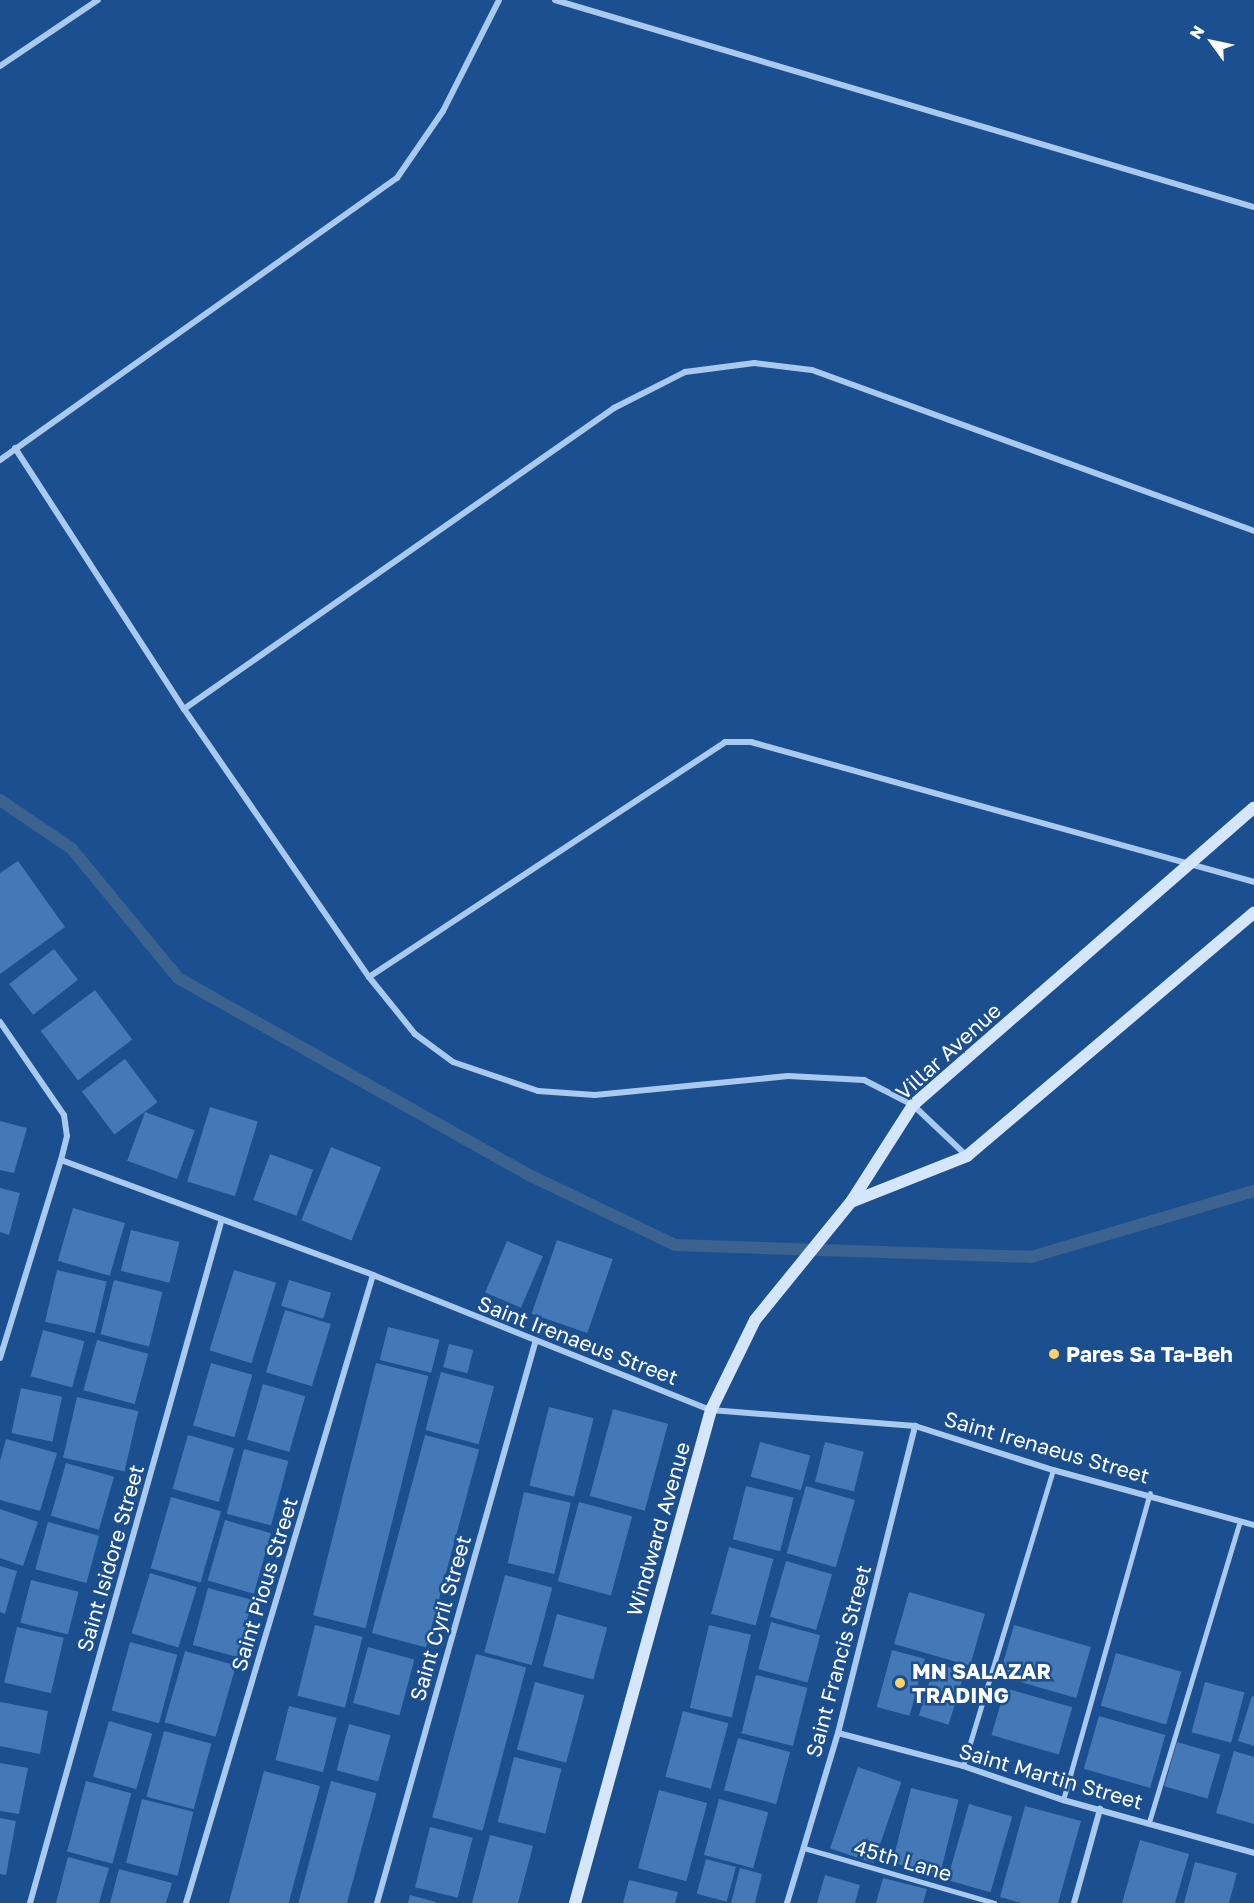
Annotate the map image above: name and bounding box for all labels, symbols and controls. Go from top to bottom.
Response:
north arrow [1182,12,1242,72]
text: N [1185,22,1209,43]
street label: Villar Avenue [890,997,1006,1105]
street label: Saint Irenaeus Street [474,1290,682,1390]
place label: Pares Sa Ta-Beh [1066,1341,1233,1367]
marker: Pares Sa Ta-Beh [1047,1347,1061,1361]
street label: Saint Irenaeus Street [942,1406,1152,1488]
street label: Windward Avenue [621,1439,695,1619]
street label: Saint Isidore Street [71,1461,149,1655]
street label: Saint Pious Street [226,1494,302,1674]
street label: Saint Cyril Street [404,1532,476,1704]
street label: Saint Francis Street [800,1562,876,1760]
place label: MN SALAZAR TRADING [912,1658,1051,1708]
marker: MN SALAZAR TRADING [893,1676,907,1690]
street label: Saint Martin Street [956,1738,1146,1814]
street label: 45th Lane [851,1834,955,1886]

